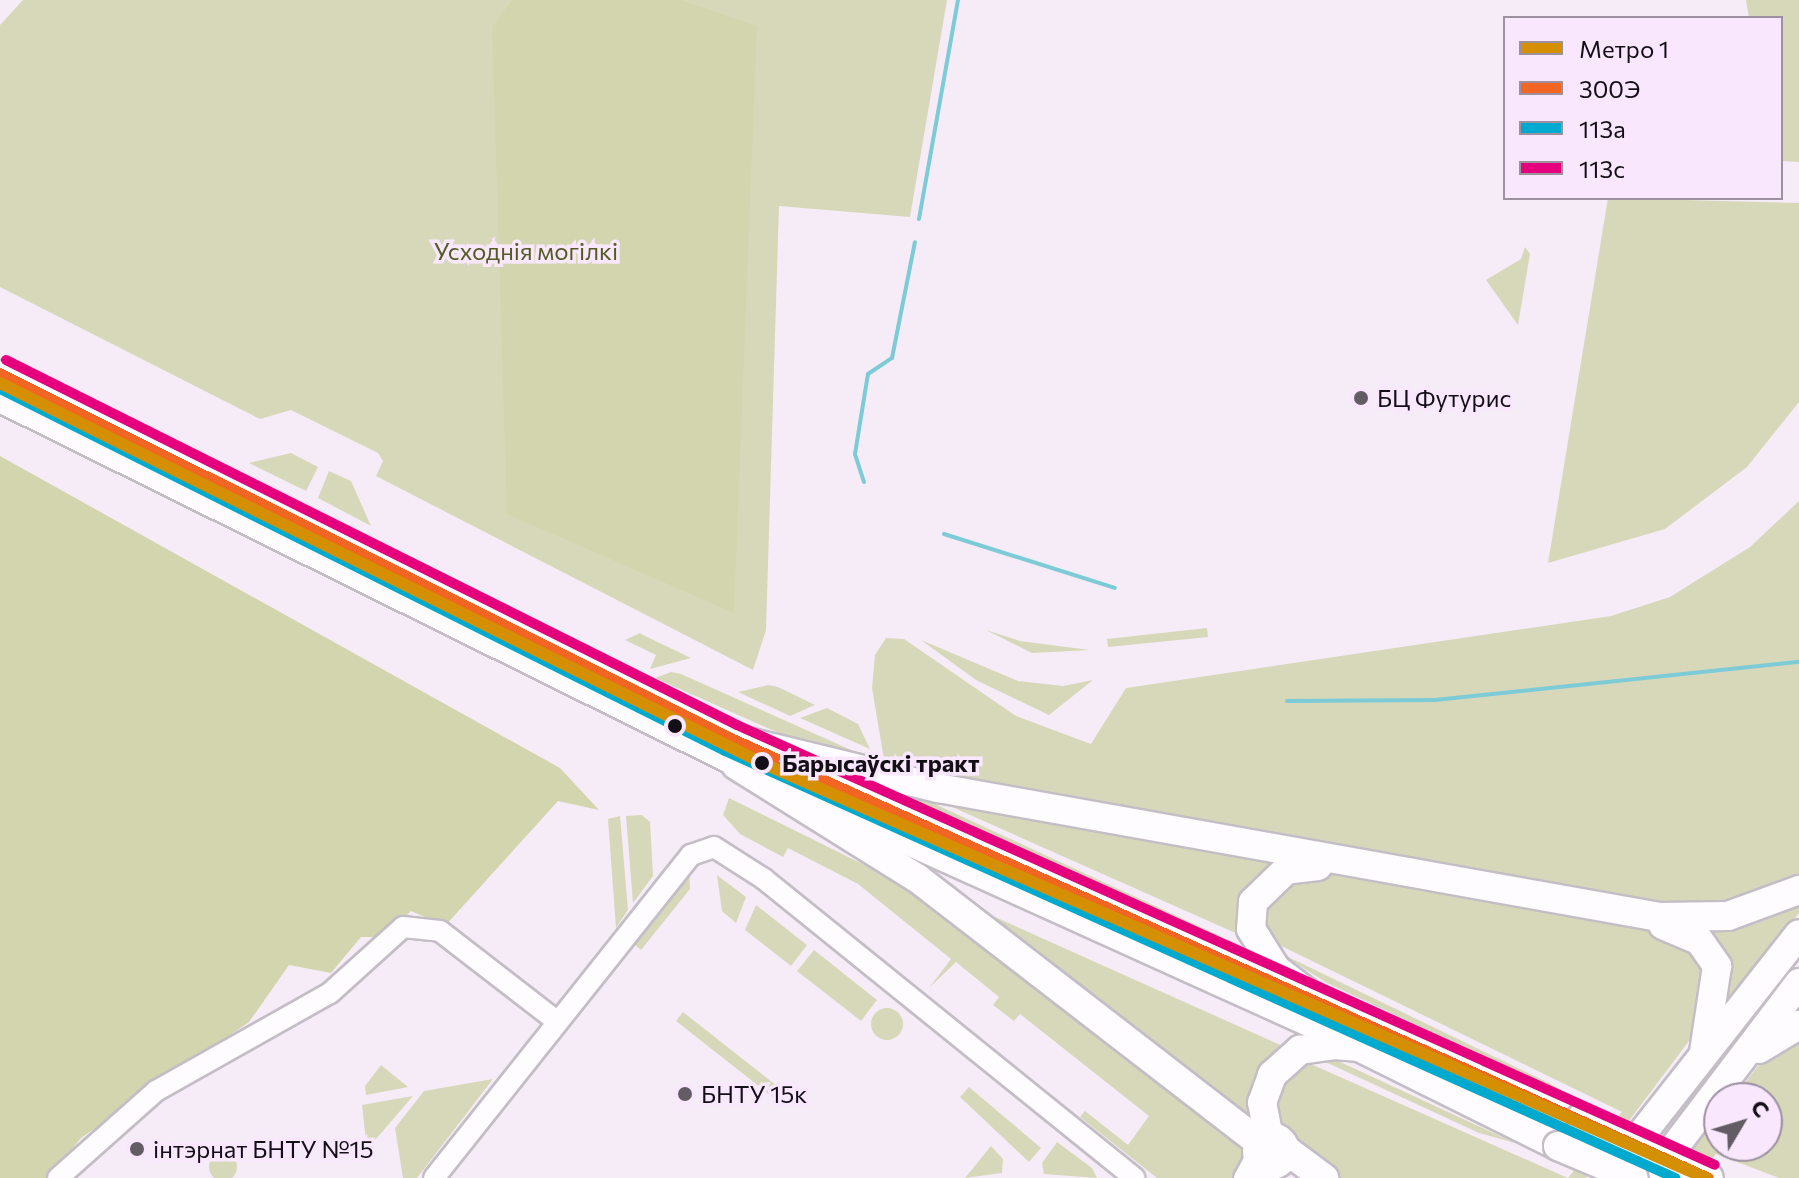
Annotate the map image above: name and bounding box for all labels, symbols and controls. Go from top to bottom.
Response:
legend [1503,16,1783,200]
text: Метро 1 [1579,34,1669,63]
text: 300Э [1579,74,1641,103]
text: 113а [1579,114,1626,143]
text: 113с [1579,154,1625,183]
park label: Усходнія могілкі [434,237,618,265]
place label: БЦ Футурис [1377,384,1511,412]
marker: БЦ Футурис [1352,389,1370,407]
unlabelled marker [667,718,683,734]
place label: Барысаўскі тракт [782,749,980,777]
marker: Барысаўскі тракт [749,750,775,776]
place label: БНТУ 15к [701,1080,807,1108]
north arrow [1703,1082,1783,1162]
marker: БНТУ 15к [676,1085,694,1103]
text: С [1745,1094,1776,1122]
place label: інтэрнат БНТУ №15 [153,1135,374,1163]
marker: інтэрнат БНТУ №15 [128,1140,146,1158]

